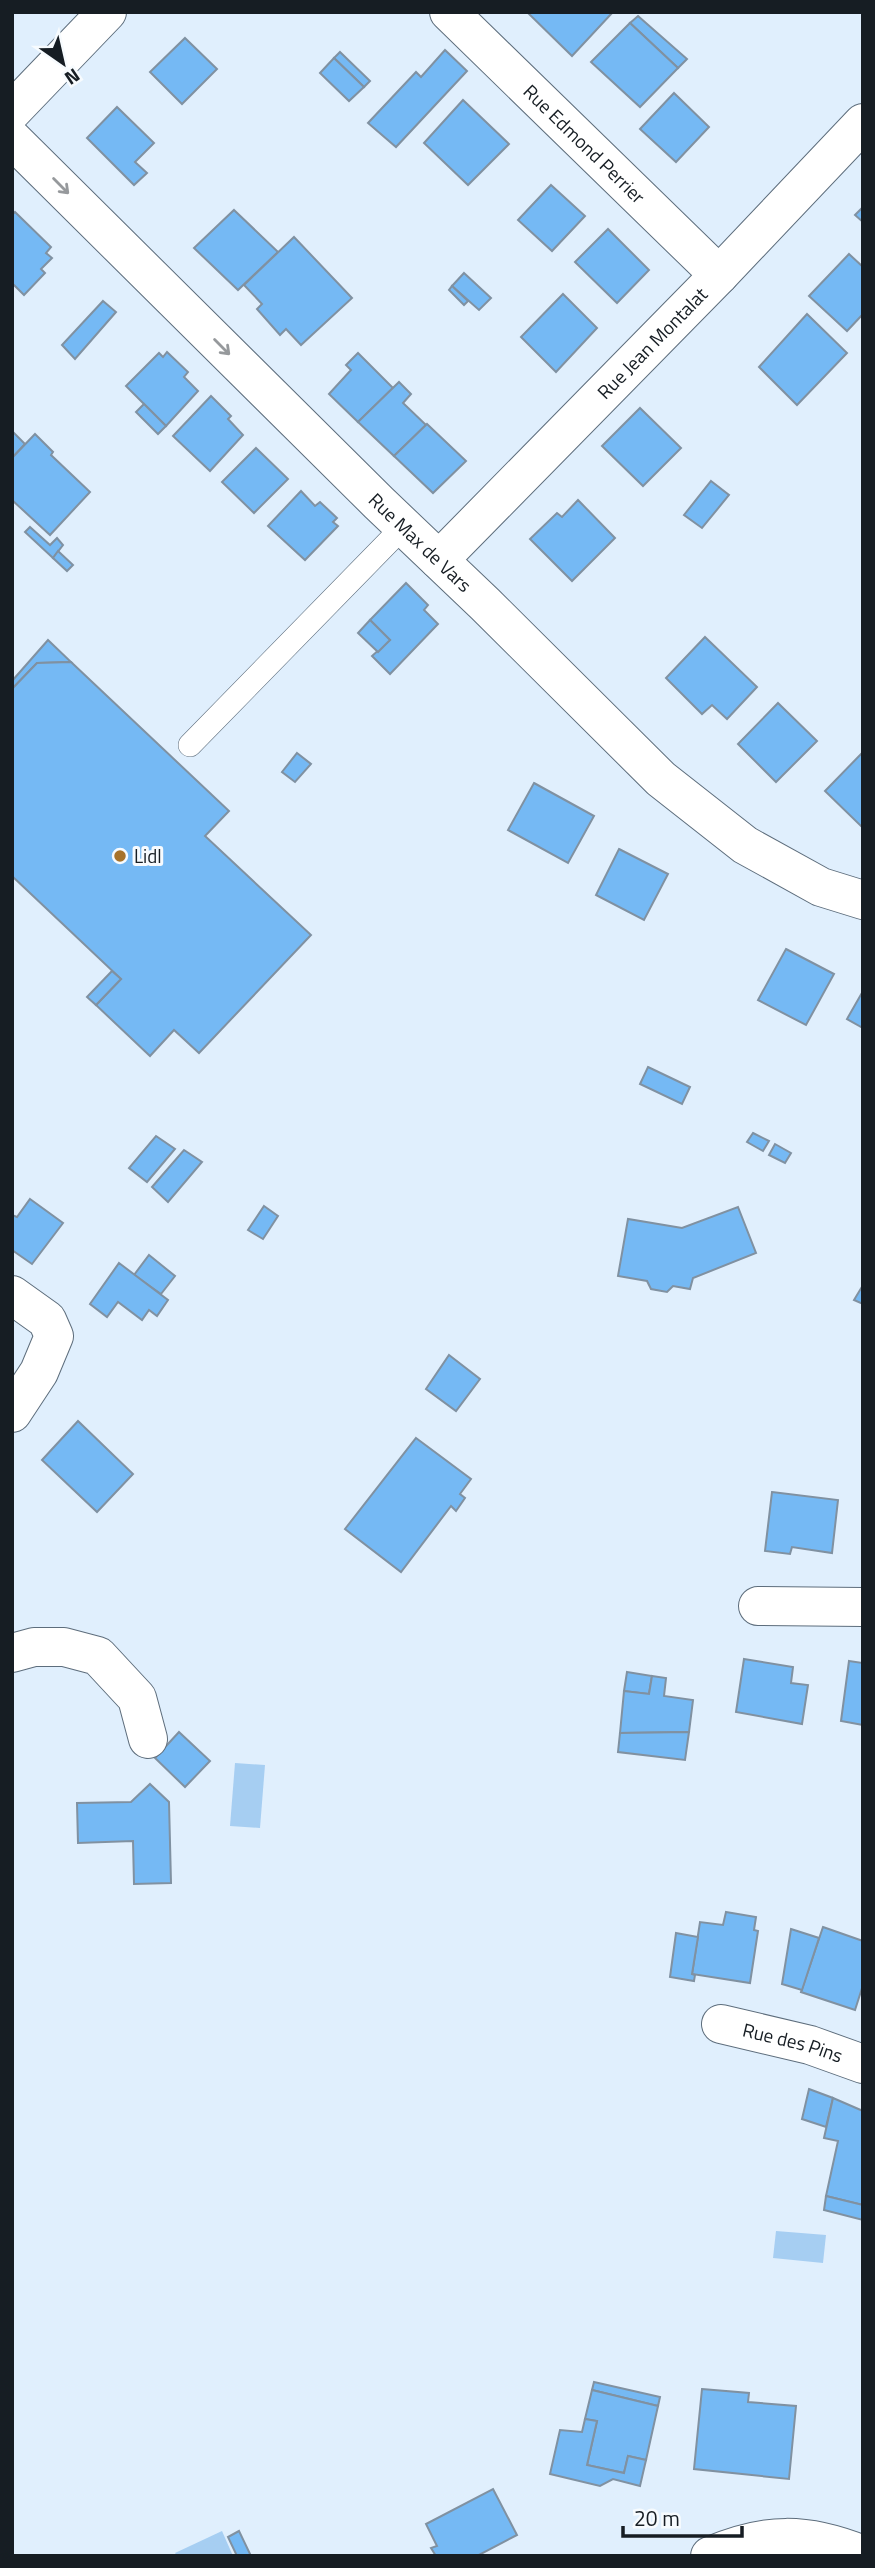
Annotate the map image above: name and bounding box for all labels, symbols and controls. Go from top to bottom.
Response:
north arrow [28,28,98,98]
text: N [59,62,86,93]
street label: Rue Edmond Perrier [517,77,653,210]
one-way arrow [52,178,69,195]
street label: Rue Jean Montalat [590,280,714,406]
one-way arrow [214,338,231,355]
street label: Rue Max de Vars [362,486,479,599]
place label: Lidl [134,841,162,870]
marker: Lidl [112,848,128,864]
street label: Rue des Pins [740,2015,847,2070]
scale bar [623,2494,742,2538]
text: 20 m [634,2502,680,2534]

